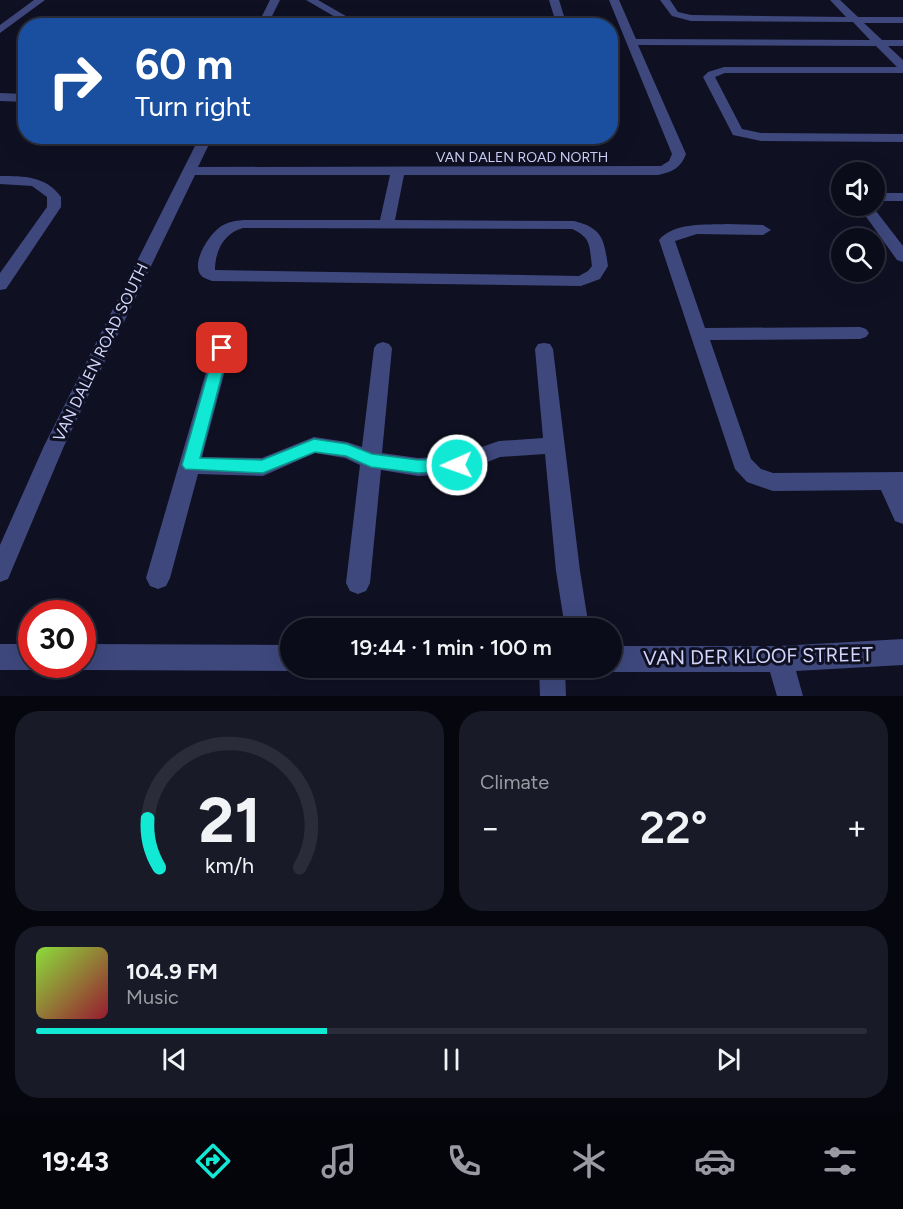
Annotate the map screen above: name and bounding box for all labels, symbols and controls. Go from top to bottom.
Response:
text: 60 m [135,39,233,90]
icon: right [36,42,114,120]
text: Turn right [135,90,251,123]
street label: VAN DALEN ROAD NORTH [436,149,608,166]
map controls [831,162,885,282]
button: sound [831,162,885,216]
button: search [831,228,885,282]
street label: VAN DALEN ROAD SOUTH [49,260,152,444]
pin [196,322,247,373]
icon: arrive [205,331,238,364]
position arrow [425,433,489,497]
speed limit sign: 30 [18,600,96,678]
text: 19:44 · 1 min · 100 m [350,634,552,661]
street label: VAN DER KLOOF STREET [643,642,873,670]
text: Climate [480,770,549,794]
text: 21 [198,783,261,858]
text: 22° [639,800,708,854]
text: − [480,808,501,847]
text: + [846,808,867,847]
text: km/h [205,853,254,878]
text: 104.9 FM [126,958,218,985]
text: Music [126,985,179,1009]
icon: previous [158,1043,191,1076]
icon: pause [435,1043,468,1076]
icon: next [712,1043,745,1076]
icon: directions [192,1140,234,1182]
icon: music [318,1140,360,1182]
icon: phone [443,1140,485,1182]
icon: climate [568,1140,610,1182]
icon: car [694,1140,736,1182]
icon: filters [819,1140,861,1182]
text: 19:43 [42,1145,109,1178]

